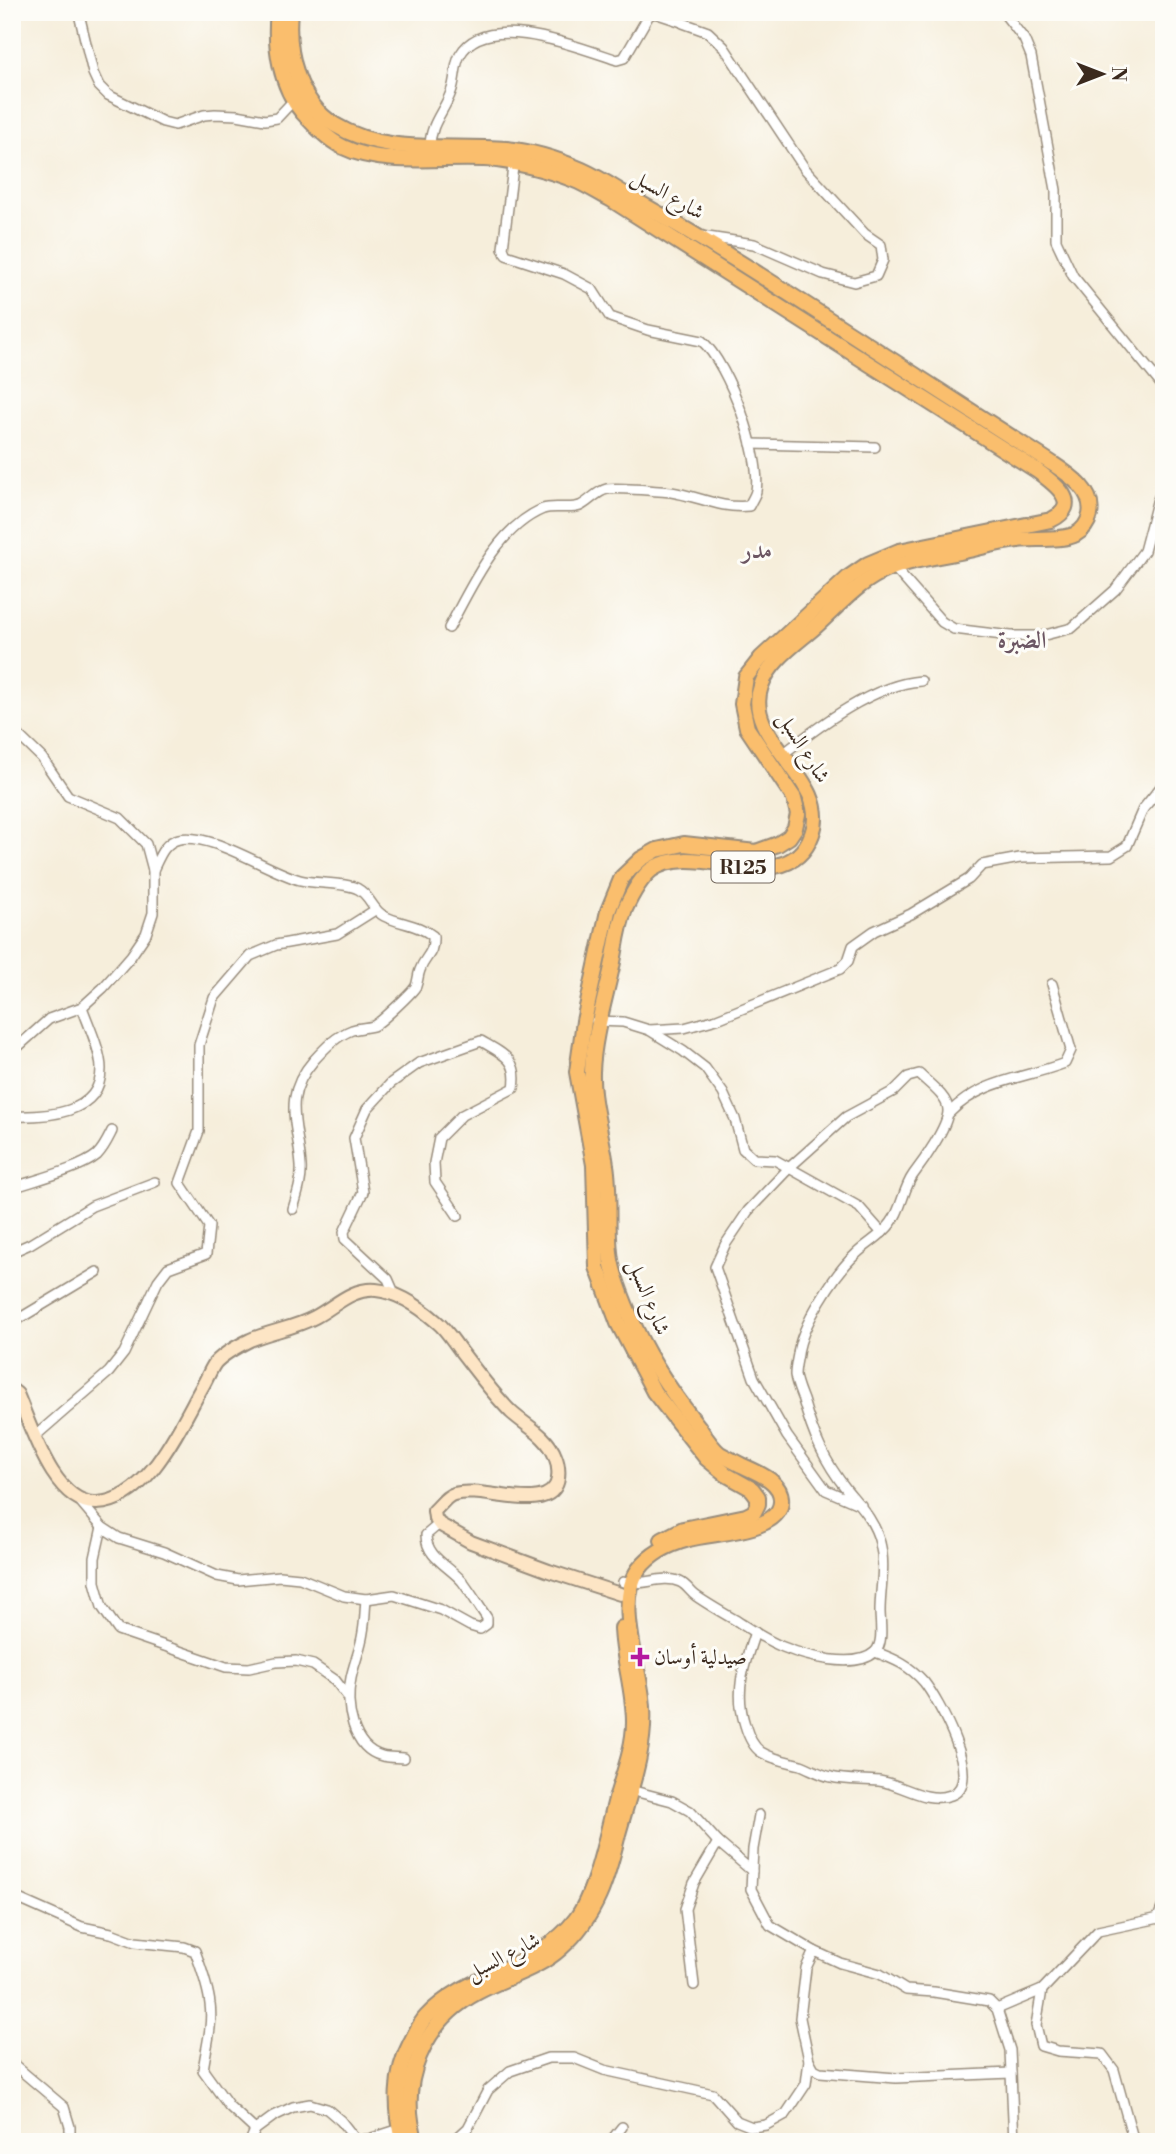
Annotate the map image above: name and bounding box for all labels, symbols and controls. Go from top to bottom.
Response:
north arrow [1068,38,1138,108]
text: N [1106,66,1130,82]
street label: شارع السبل [625,164,708,229]
district label: مدر [739,536,772,566]
district label: الضبرة [998,626,1046,656]
street label: شارع السبل [768,707,835,790]
road number: R125 [712,852,774,882]
street label: شارع السبل [617,1256,675,1341]
place label: صيدلية أوسان [654,1642,747,1671]
marker: صيدلية أوسان [632,1649,648,1665]
street label: شارع السبل [462,1927,547,1990]

